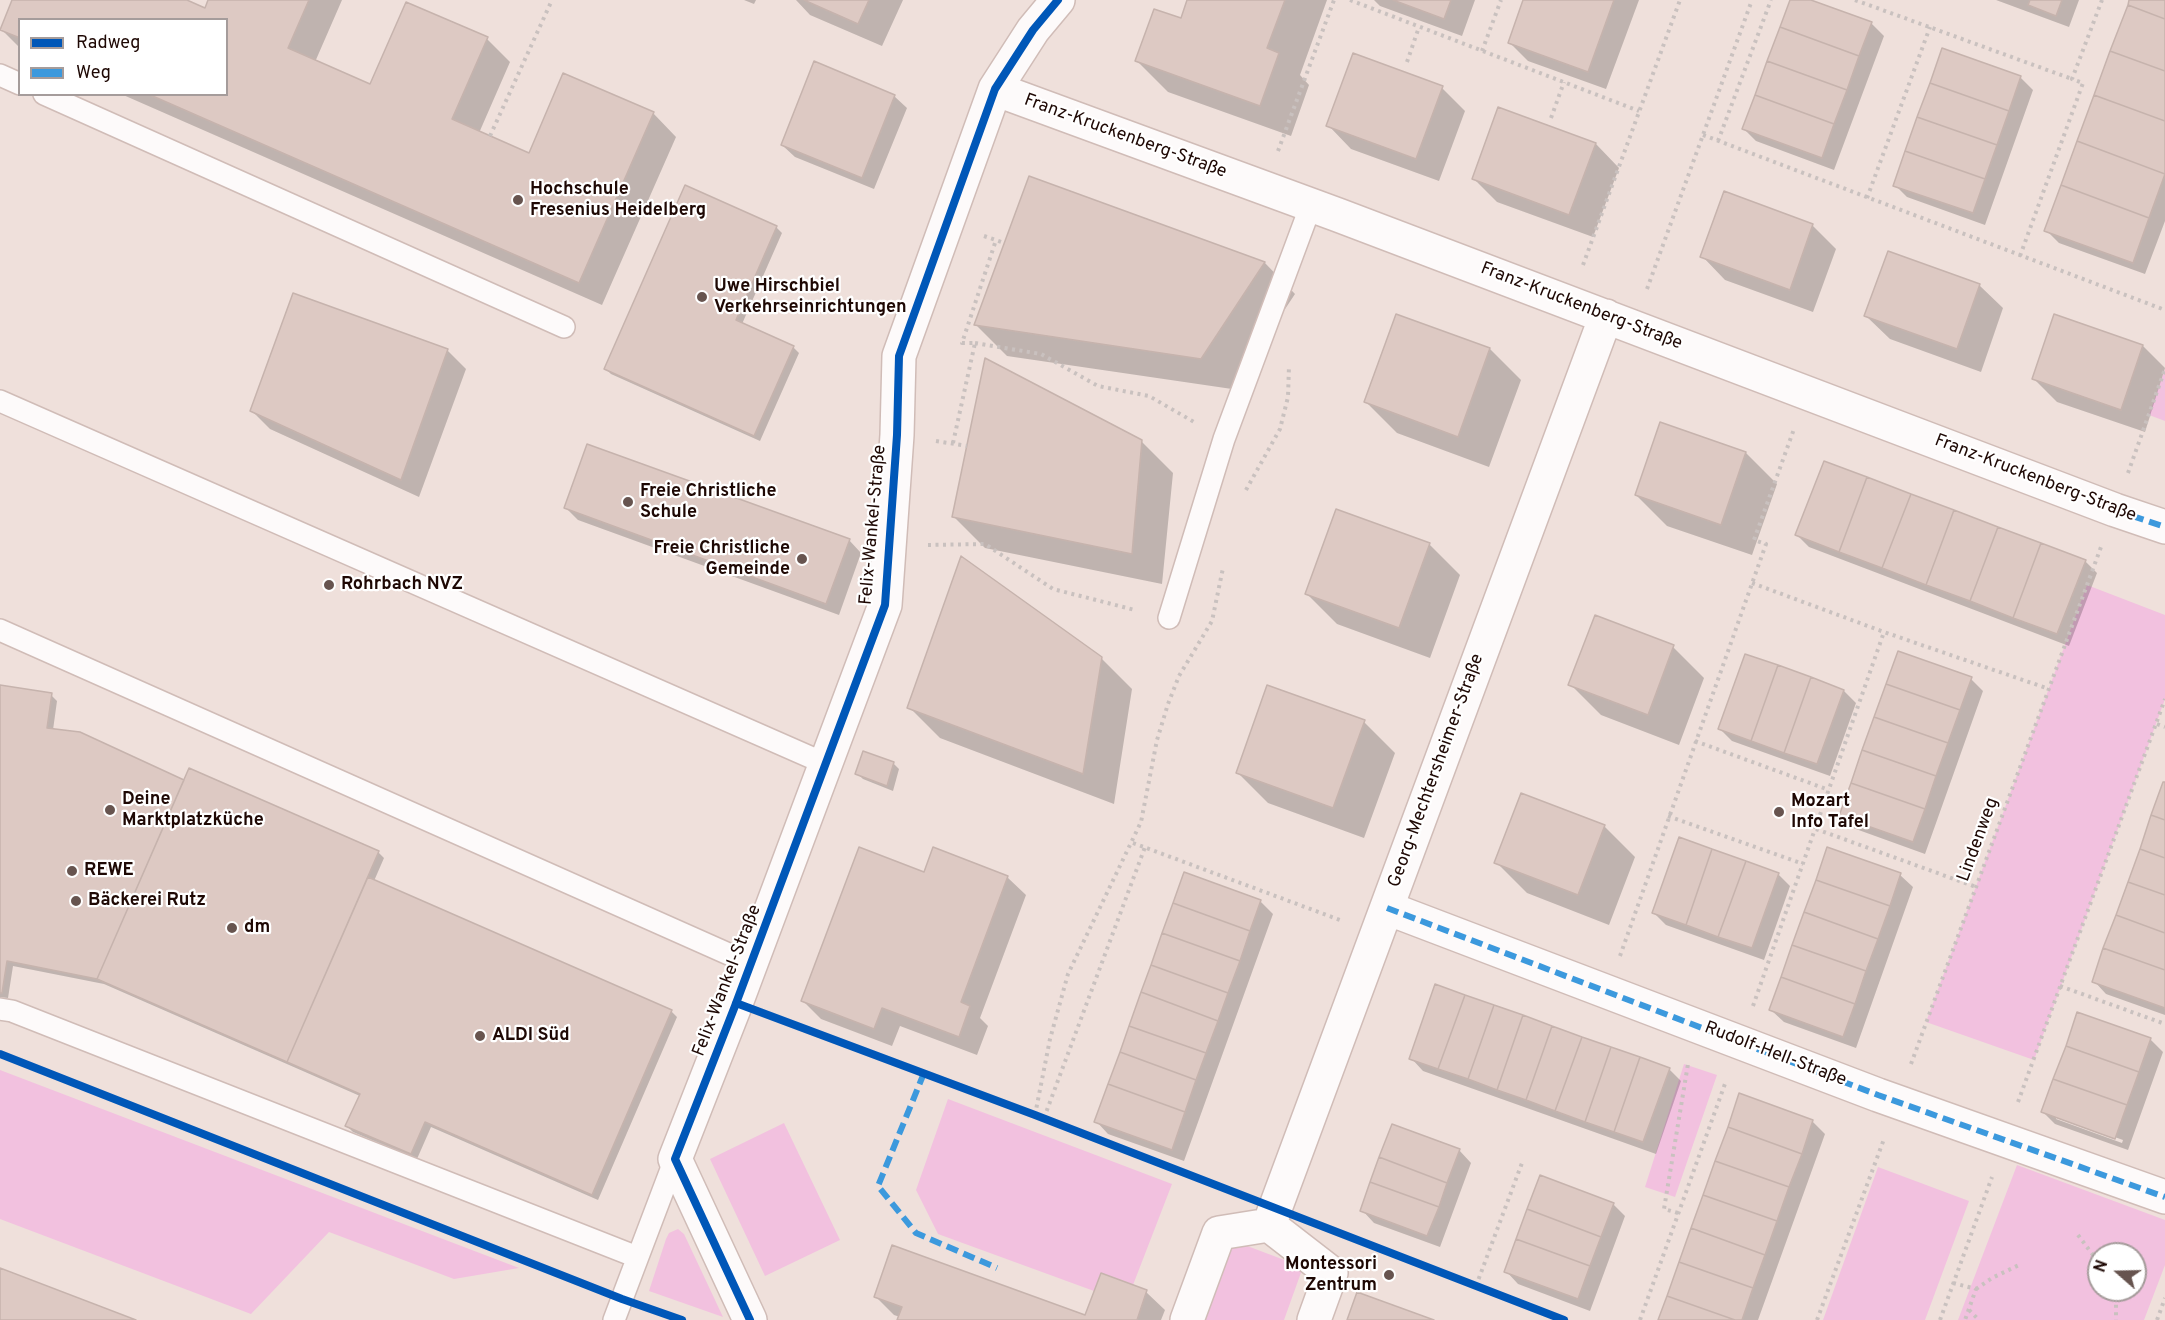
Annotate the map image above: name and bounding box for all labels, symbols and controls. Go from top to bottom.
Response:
legend [18,18,228,96]
text: Radweg [76,32,140,55]
text: Weg [76,62,111,85]
street label: Franz-Kruckenberg-Straße [1021,90,1229,184]
place label: Hochschule Fresenius Heidelberg [530,179,706,222]
marker: Hochschule Fresenius Heidelberg [511,193,525,207]
street label: Franz-Kruckenberg-Straße [1477,259,1685,355]
place label: Uwe Hirschbiel Verkehrseinrichtungen [714,276,907,318]
marker: Uwe Hirschbiel Verkehrseinrichtungen [695,290,709,304]
street label: Franz-Kruckenberg-Straße [1931,431,2139,527]
street label: Felix-Wankel-Straße [856,444,892,606]
place label: Freie Christliche Schule [640,481,777,524]
marker: Freie Christliche Schule [621,495,635,509]
place label: Freie Christliche Gemeinde [653,538,790,580]
marker: Freie Christliche Gemeinde [795,552,809,566]
place label: Rohrbach NVZ [341,574,463,596]
marker: Rohrbach NVZ [322,578,336,592]
street label: Georg-Mechtersheimer-Straße [1385,651,1489,891]
place label: Deine Marktplatzküche [122,789,264,832]
place label: Mozart Info Tafel [1791,791,1869,834]
street label: Lindenweg [1954,795,2004,885]
marker: Deine Marktplatzküche [103,803,117,817]
marker: Mozart Info Tafel [1772,805,1786,819]
place label: REWE [84,860,134,882]
marker: REWE [65,864,79,878]
place label: Bäckerei Rutz [88,890,206,912]
marker: Bäckerei Rutz [69,894,83,908]
street label: Felix-Wankel-Straße [689,902,767,1060]
place label: dm [244,917,270,939]
marker: dm [225,921,239,935]
street label: Rudolf-Hell-Straße [1701,1018,1849,1092]
place label: ALDI Süd [492,1025,570,1047]
marker: ALDI Süd [473,1029,487,1043]
north arrow [2087,1242,2147,1302]
place label: Montessori Zentrum [1285,1254,1377,1296]
text: N [2091,1258,2113,1275]
marker: Montessori Zentrum [1382,1268,1396,1282]

